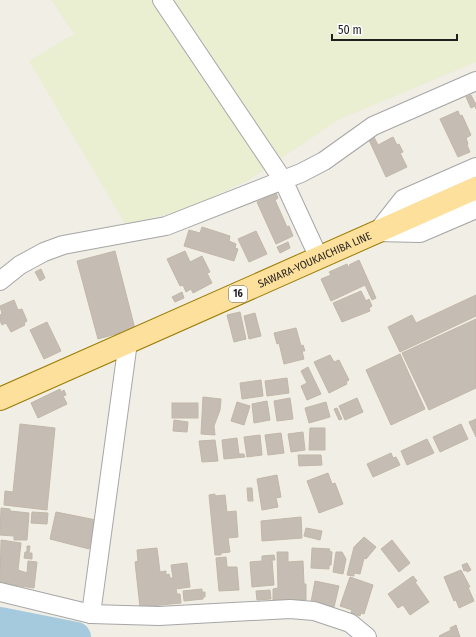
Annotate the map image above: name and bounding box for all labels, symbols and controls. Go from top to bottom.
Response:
scale bar [332,16,457,42]
text: 50 m [338,23,362,37]
street label: SAWARA-YOUKAICHIBA LINE [256,229,373,290]
road number: 16 [229,286,247,302]

